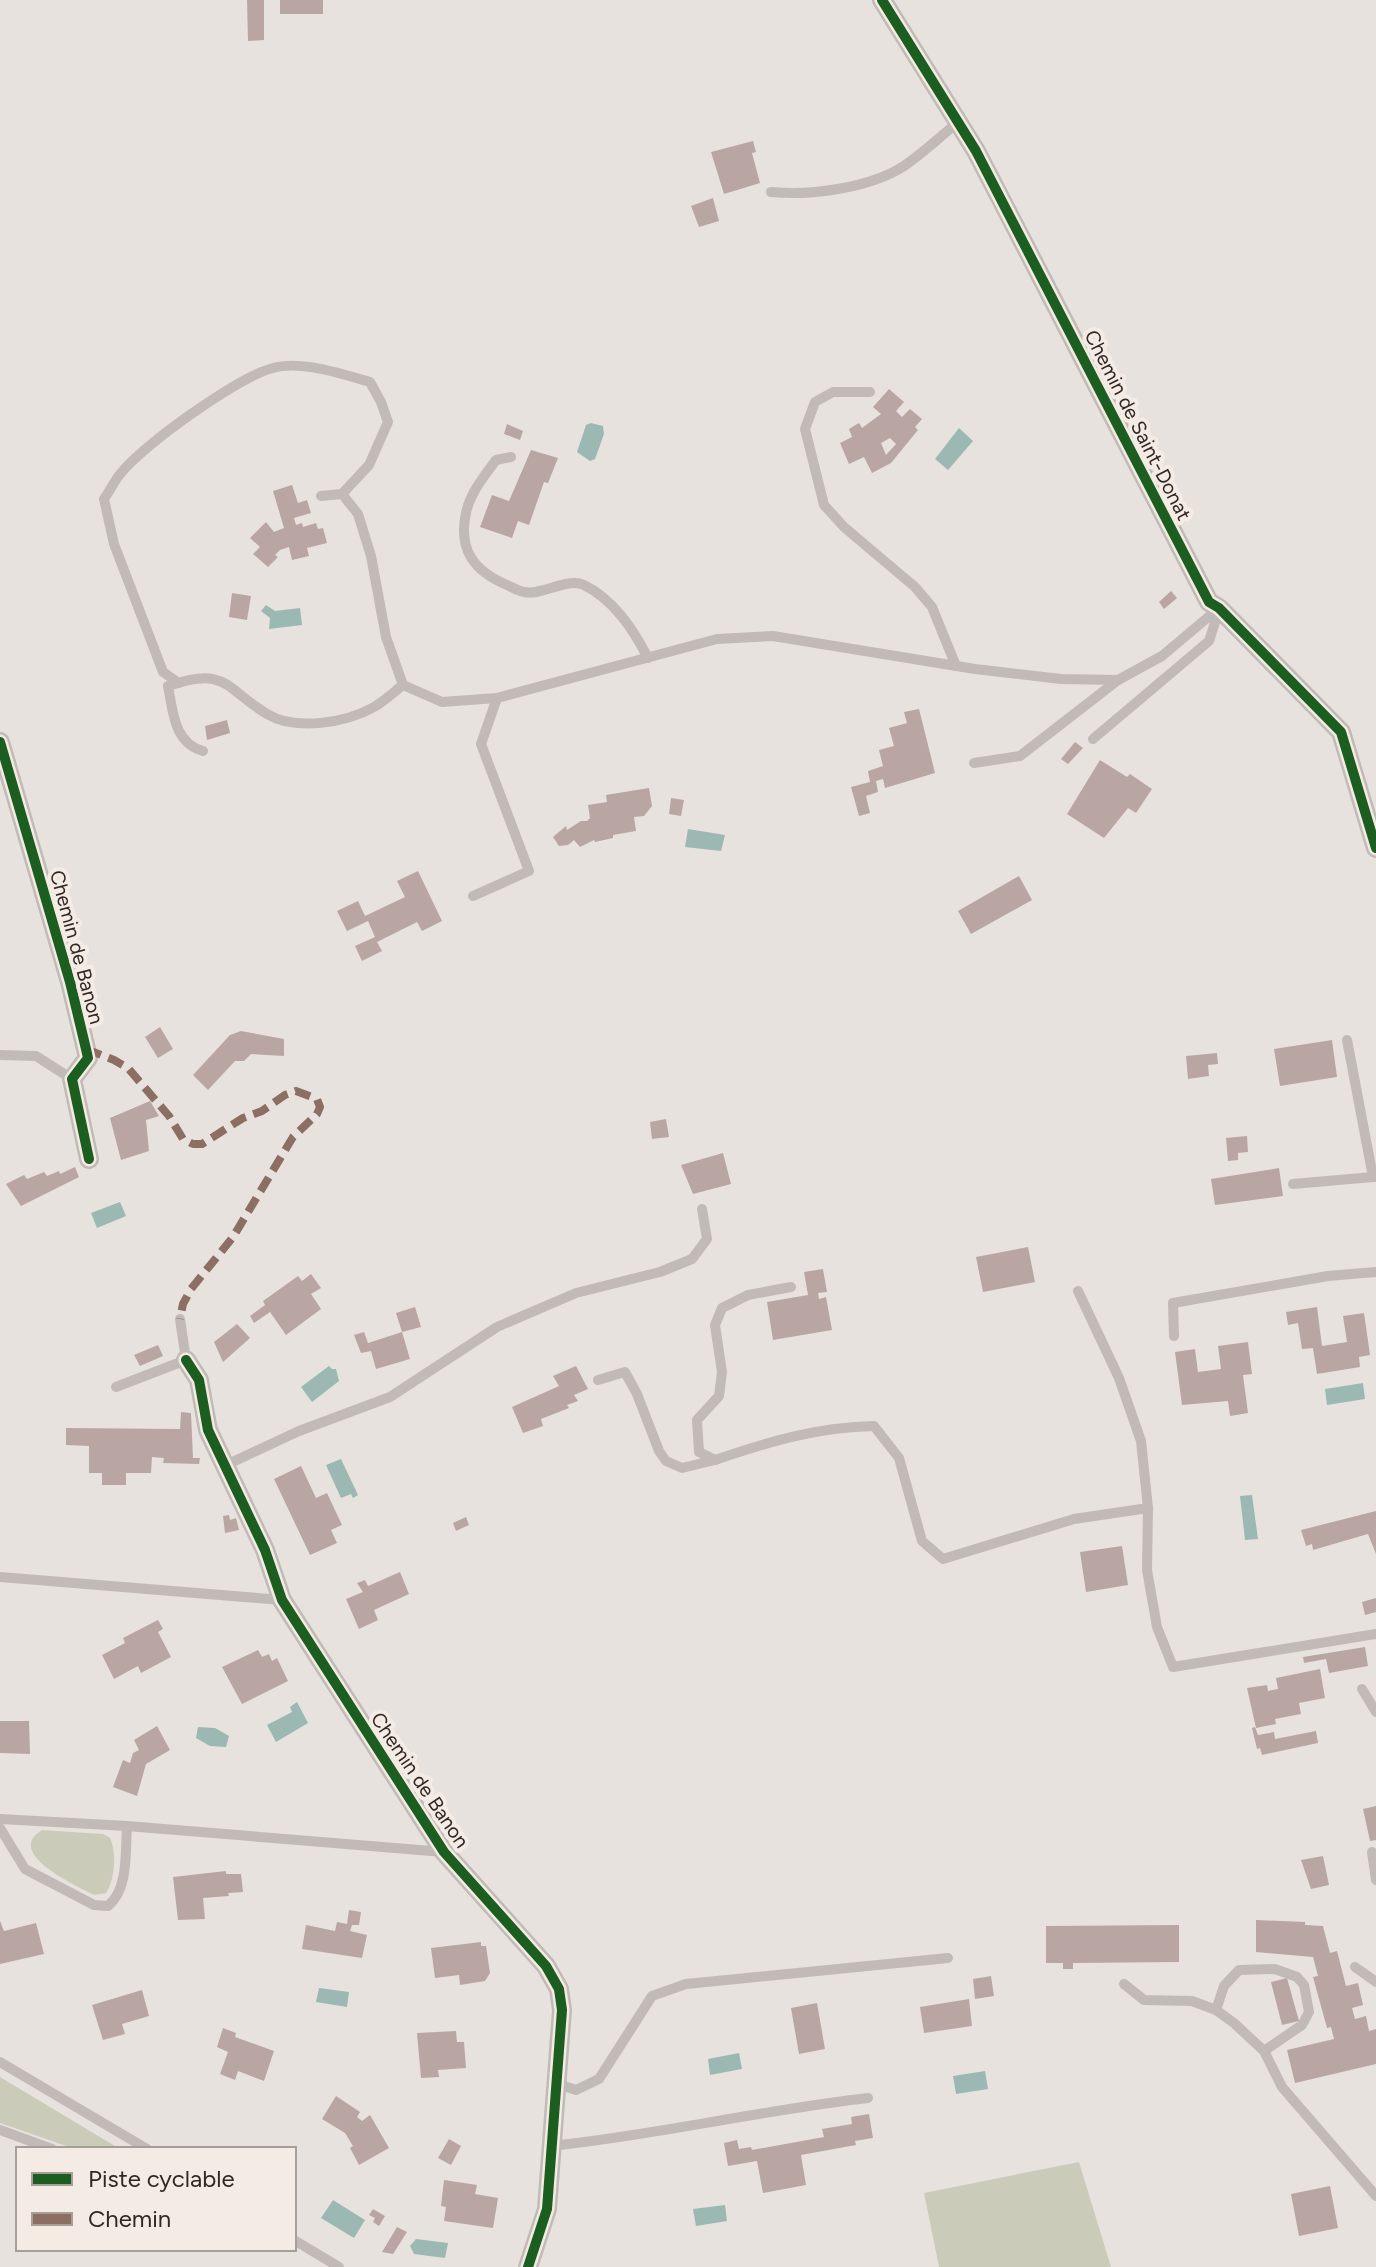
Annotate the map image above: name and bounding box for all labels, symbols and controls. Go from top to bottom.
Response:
street label: Chemin de Saint-Donat [1080,326,1196,524]
street label: Chemin de Banon [45,867,109,1027]
street label: Chemin de Banon [366,1708,474,1852]
legend [16,2147,296,2251]
text: Piste cyclable [88,2164,235,2193]
text: Chemin [88,2204,171,2233]

